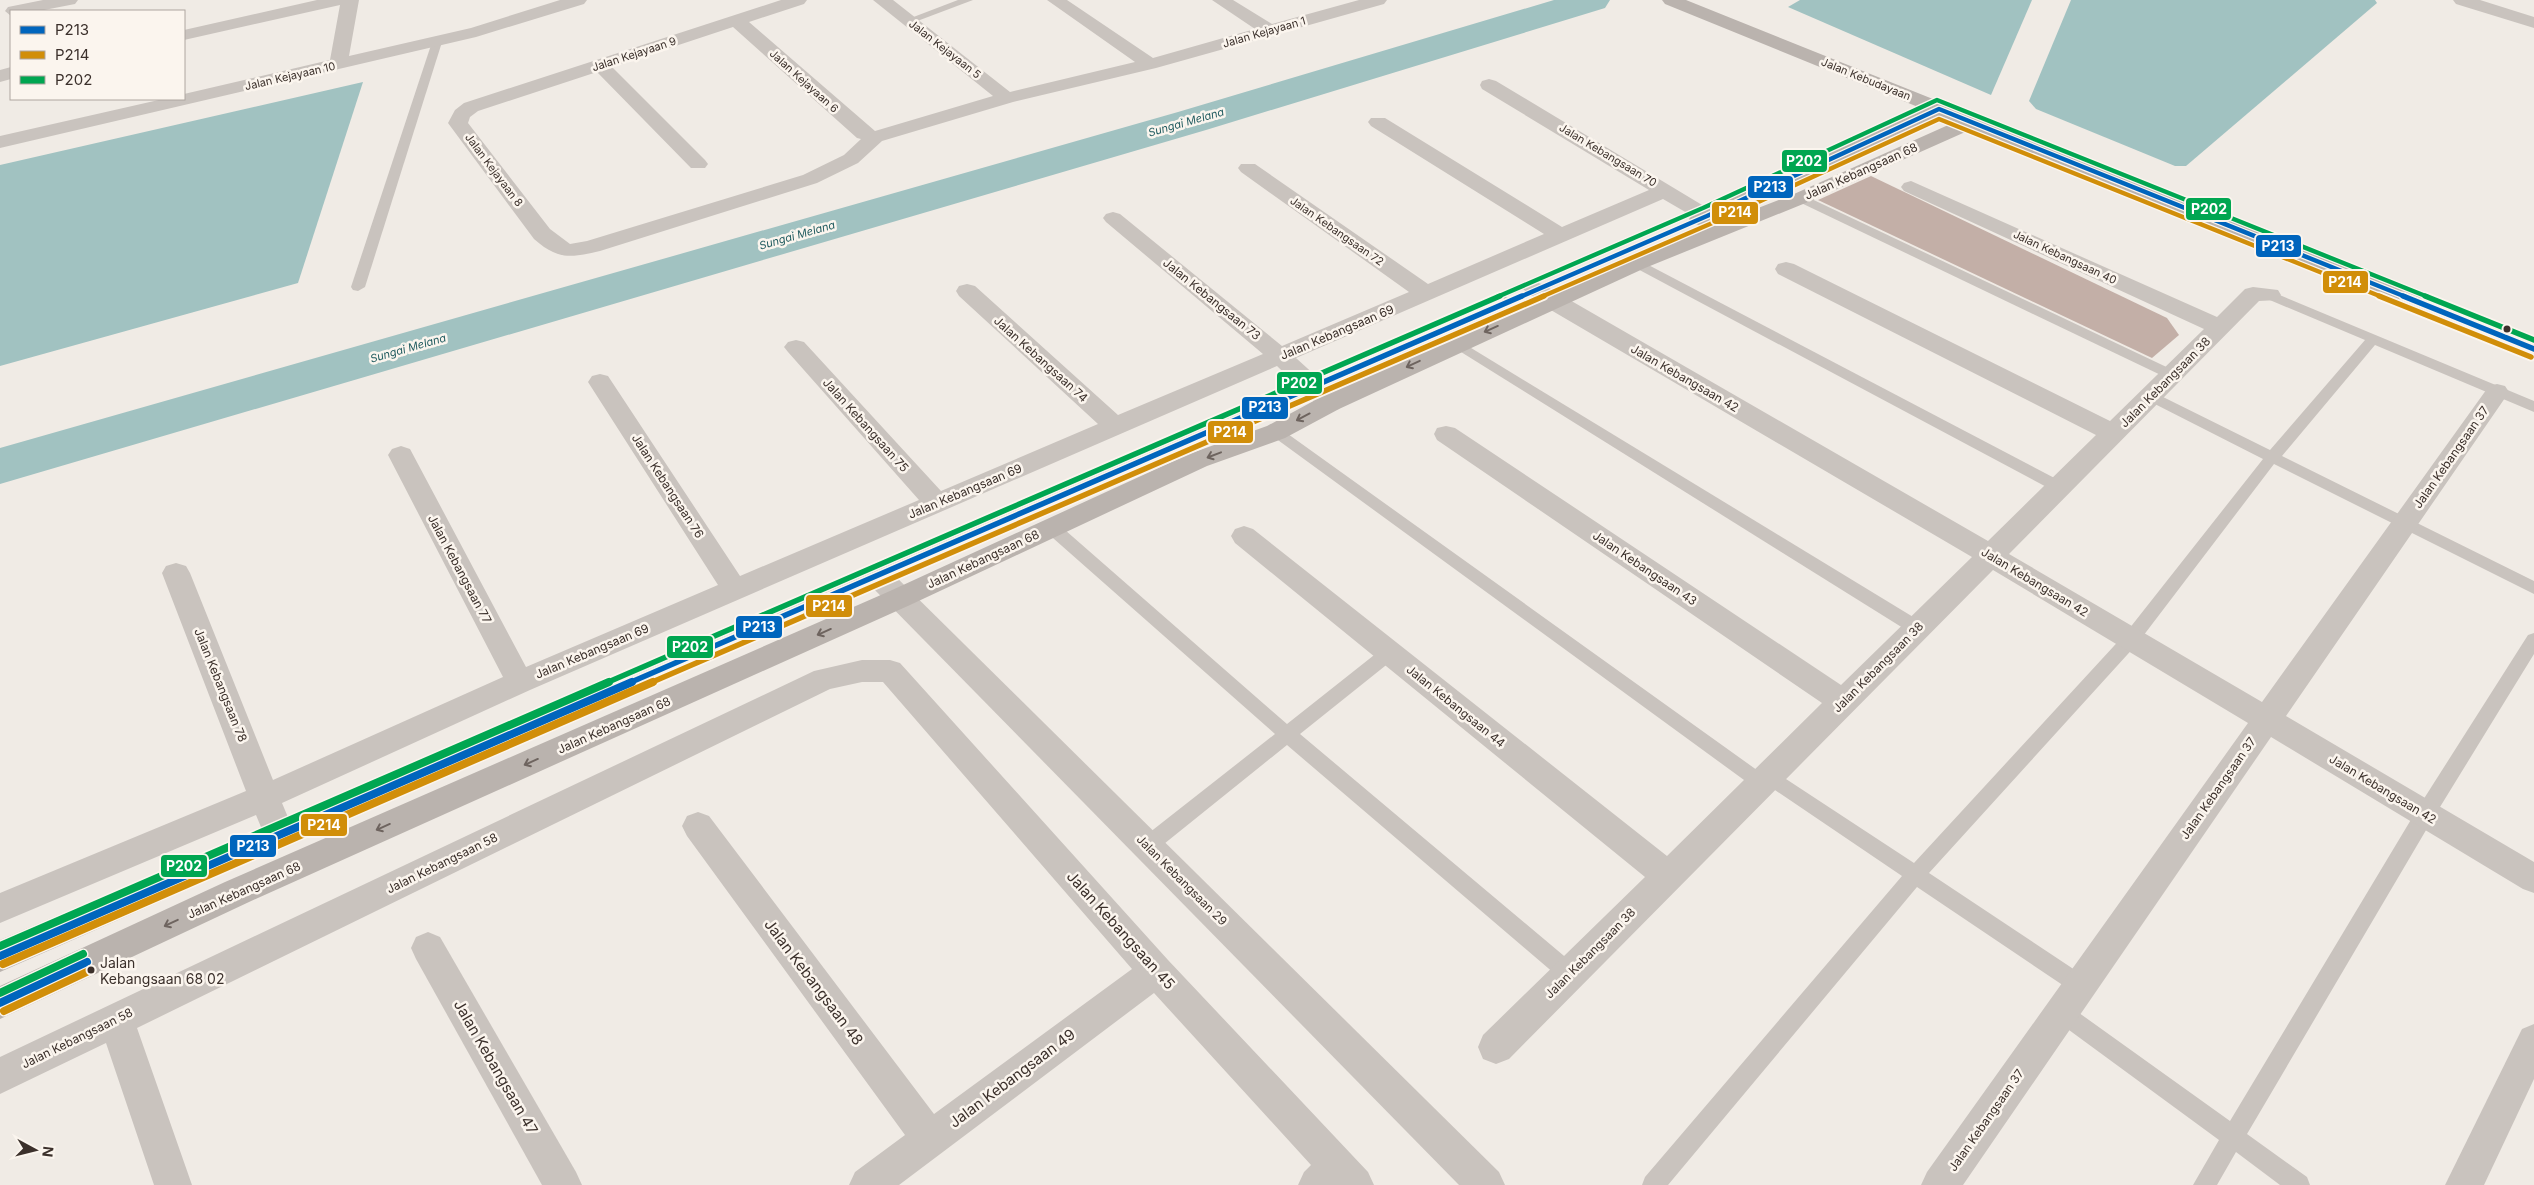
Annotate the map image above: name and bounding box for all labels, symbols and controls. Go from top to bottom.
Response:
legend [10,10,185,100]
street label: Jalan Kejayaan 1 [1221,13,1307,51]
street label: Jalan Kejayaan 5 [906,16,984,82]
text: P213 [55,20,89,39]
street label: Jalan Kejayaan 9 [590,34,678,74]
text: P214 [55,45,90,64]
street label: Jalan Kejayaan 6 [767,46,841,116]
street label: Jalan Kebudayaan [1819,55,1913,103]
street label: Jalan Kejayaan 10 [243,59,337,93]
text: P202 [55,70,92,89]
water label: Sungai Melana [1146,104,1226,140]
street label: Jalan Kebangsaan 70 [1557,120,1659,190]
street label: Jalan Kejayaan 8 [462,131,526,209]
street label: Jalan Kebangsaan 68 [1802,139,1920,203]
line badge: P202 [1781,149,1828,173]
text: P202 [1786,152,1822,169]
line badge: P213 [1747,175,1794,199]
text: P213 [1754,178,1786,195]
street label: Jalan Kebangsaan 72 [1287,193,1387,269]
line badge: P202 [2185,197,2232,221]
text: P202 [2191,200,2227,217]
line badge: P214 [1711,201,1759,225]
text: P214 [1718,203,1752,220]
water label: Sungai Melana [757,217,837,253]
street label: Jalan Kebangsaan 40 [2011,227,2119,287]
line badge: P213 [2255,234,2302,258]
text: P213 [2262,237,2294,254]
street label: Jalan Kebangsaan 73 [1160,255,1264,343]
line badge: P214 [2322,270,2369,294]
text: P214 [2328,273,2362,290]
street label: Jalan Kebangsaan 69 [1278,301,1396,363]
street label: Jalan Kebangsaan 74 [991,313,1091,405]
one-way arrow [1484,324,1499,334]
unlabelled marker [2502,324,2512,334]
water label: Sungai Melana [368,330,448,366]
street label: Jalan Kebangsaan 38 [2117,334,2213,430]
street label: Jalan Kebangsaan 42 [1628,341,1742,415]
one-way arrow [1406,360,1421,370]
line badge: P202 [1276,371,1323,395]
text: P202 [1281,374,1317,391]
street label: Jalan Kebangsaan 75 [820,375,912,475]
line badge: P213 [1241,396,1289,420]
text: P213 [1249,398,1281,415]
street label: Jalan Kebangsaan 37 [2410,403,2492,511]
one-way arrow [1295,412,1310,422]
line badge: P214 [1207,420,1254,444]
text: P214 [1213,423,1247,440]
street label: Jalan Kebangsaan 76 [629,431,707,541]
one-way arrow [1206,451,1222,460]
street label: Jalan Kebangsaan 69 [906,460,1024,522]
street label: Jalan Kebangsaan 77 [425,512,495,626]
street label: Jalan Kebangsaan 68 [925,526,1041,592]
street label: Jalan Kebangsaan 43 [1590,528,1700,608]
street label: Jalan Kebangsaan 42 [1979,544,2091,620]
line badge: P214 [805,594,853,618]
text: P214 [812,597,846,614]
line badge: P213 [735,615,783,639]
text: P213 [743,618,775,635]
street label: Jalan Kebangsaan 38 [1830,619,1926,715]
street label: Jalan Kebangsaan 69 [533,620,651,682]
street label: Jalan Kebangsaan 78 [191,626,251,744]
one-way arrow [817,627,832,637]
line badge: P202 [666,635,714,659]
text: P202 [672,638,708,655]
street label: Jalan Kebangsaan 44 [1404,662,1509,751]
street label: Jalan Kebangsaan 68 [555,693,673,757]
street label: Jalan Kebangsaan 37 [2177,734,2259,842]
street label: Jalan Kebangsaan 42 [2327,751,2439,827]
one-way arrow [524,757,539,767]
line badge: P214 [300,813,348,837]
text: P214 [307,816,341,833]
one-way arrow [376,823,391,833]
street label: Jalan Kebangsaan 58 [384,830,500,896]
street label: Jalan Kebangsaan 29 [1134,832,1230,928]
line badge: P213 [229,834,277,858]
text: P213 [237,837,269,854]
line badge: P202 [160,854,208,878]
text: P202 [166,857,202,874]
street label: Jalan Kebangsaan 68 [185,858,303,922]
street label: Jalan Kebangsaan 45 [1063,867,1179,993]
street label: Jalan Kebangsaan 38 [1542,905,1638,1001]
street label: Jalan Kebangsaan 48 [760,915,868,1049]
one-way arrow [164,919,179,928]
place label: Jalan Kebangsaan 68 02 [100,954,224,987]
marker: Jalan Kebangsaan 68 02 [86,965,96,975]
street label: Jalan Kebangsaan 47 [450,996,542,1138]
street label: Jalan Kebangsaan 58 [19,1005,135,1071]
street label: Jalan Kebangsaan 49 [945,1024,1079,1132]
street label: Jalan Kebangsaan 37 [1945,1066,2027,1174]
north arrow [10,1125,60,1175]
text: N [39,1145,57,1158]

